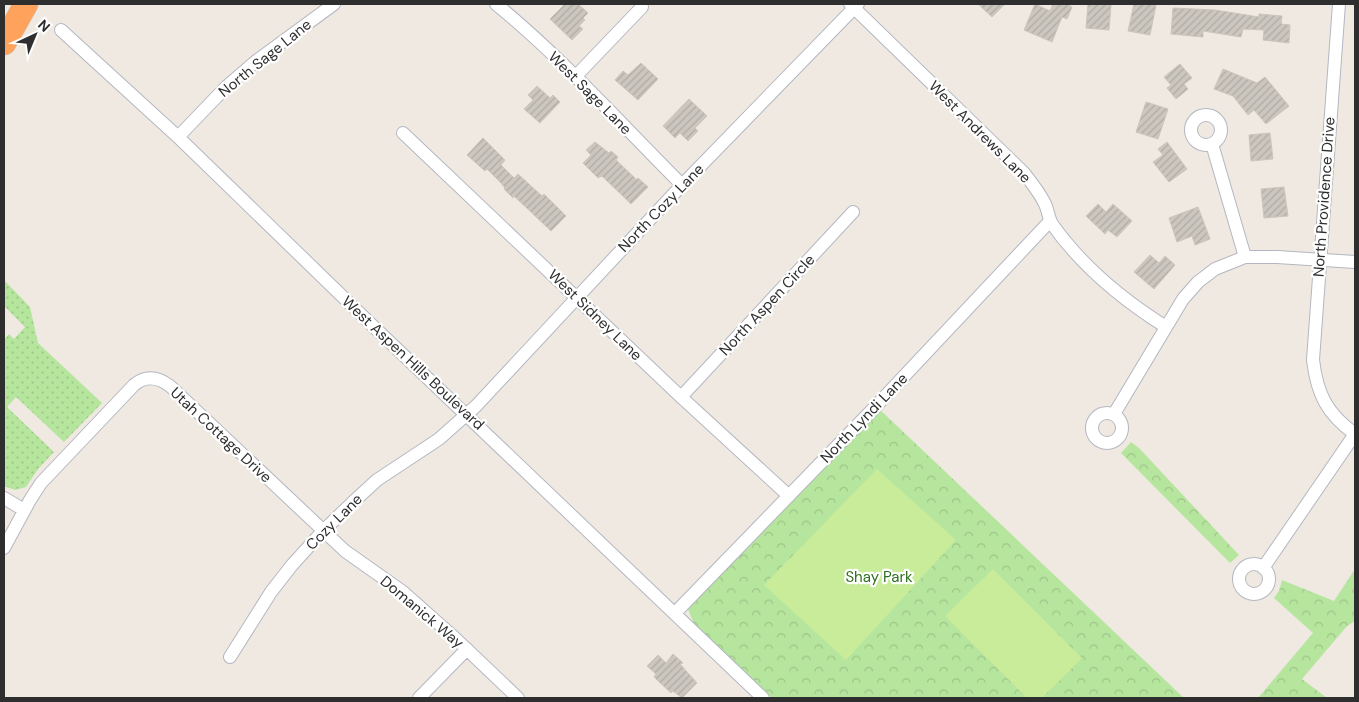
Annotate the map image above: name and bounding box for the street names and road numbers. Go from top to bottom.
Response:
street label: North Sage Lane [214,14,316,102]
street label: West Sage Lane [544,47,636,139]
street label: West Andrews Lane [925,77,1035,187]
street label: North Providence Drive [1308,116,1340,278]
street label: North Cozy Lane [614,160,708,256]
street label: North Aspen Circle [715,250,819,360]
street label: West Sidney Lane [544,265,646,365]
street label: West Aspen Hills Boulevard [337,292,489,434]
street label: North Lyndi Lane [816,369,912,467]
street label: Utah Cottage Drive [166,383,276,487]
street label: Cozy Lane [301,489,367,555]
street label: Domanick Way [376,571,468,653]

